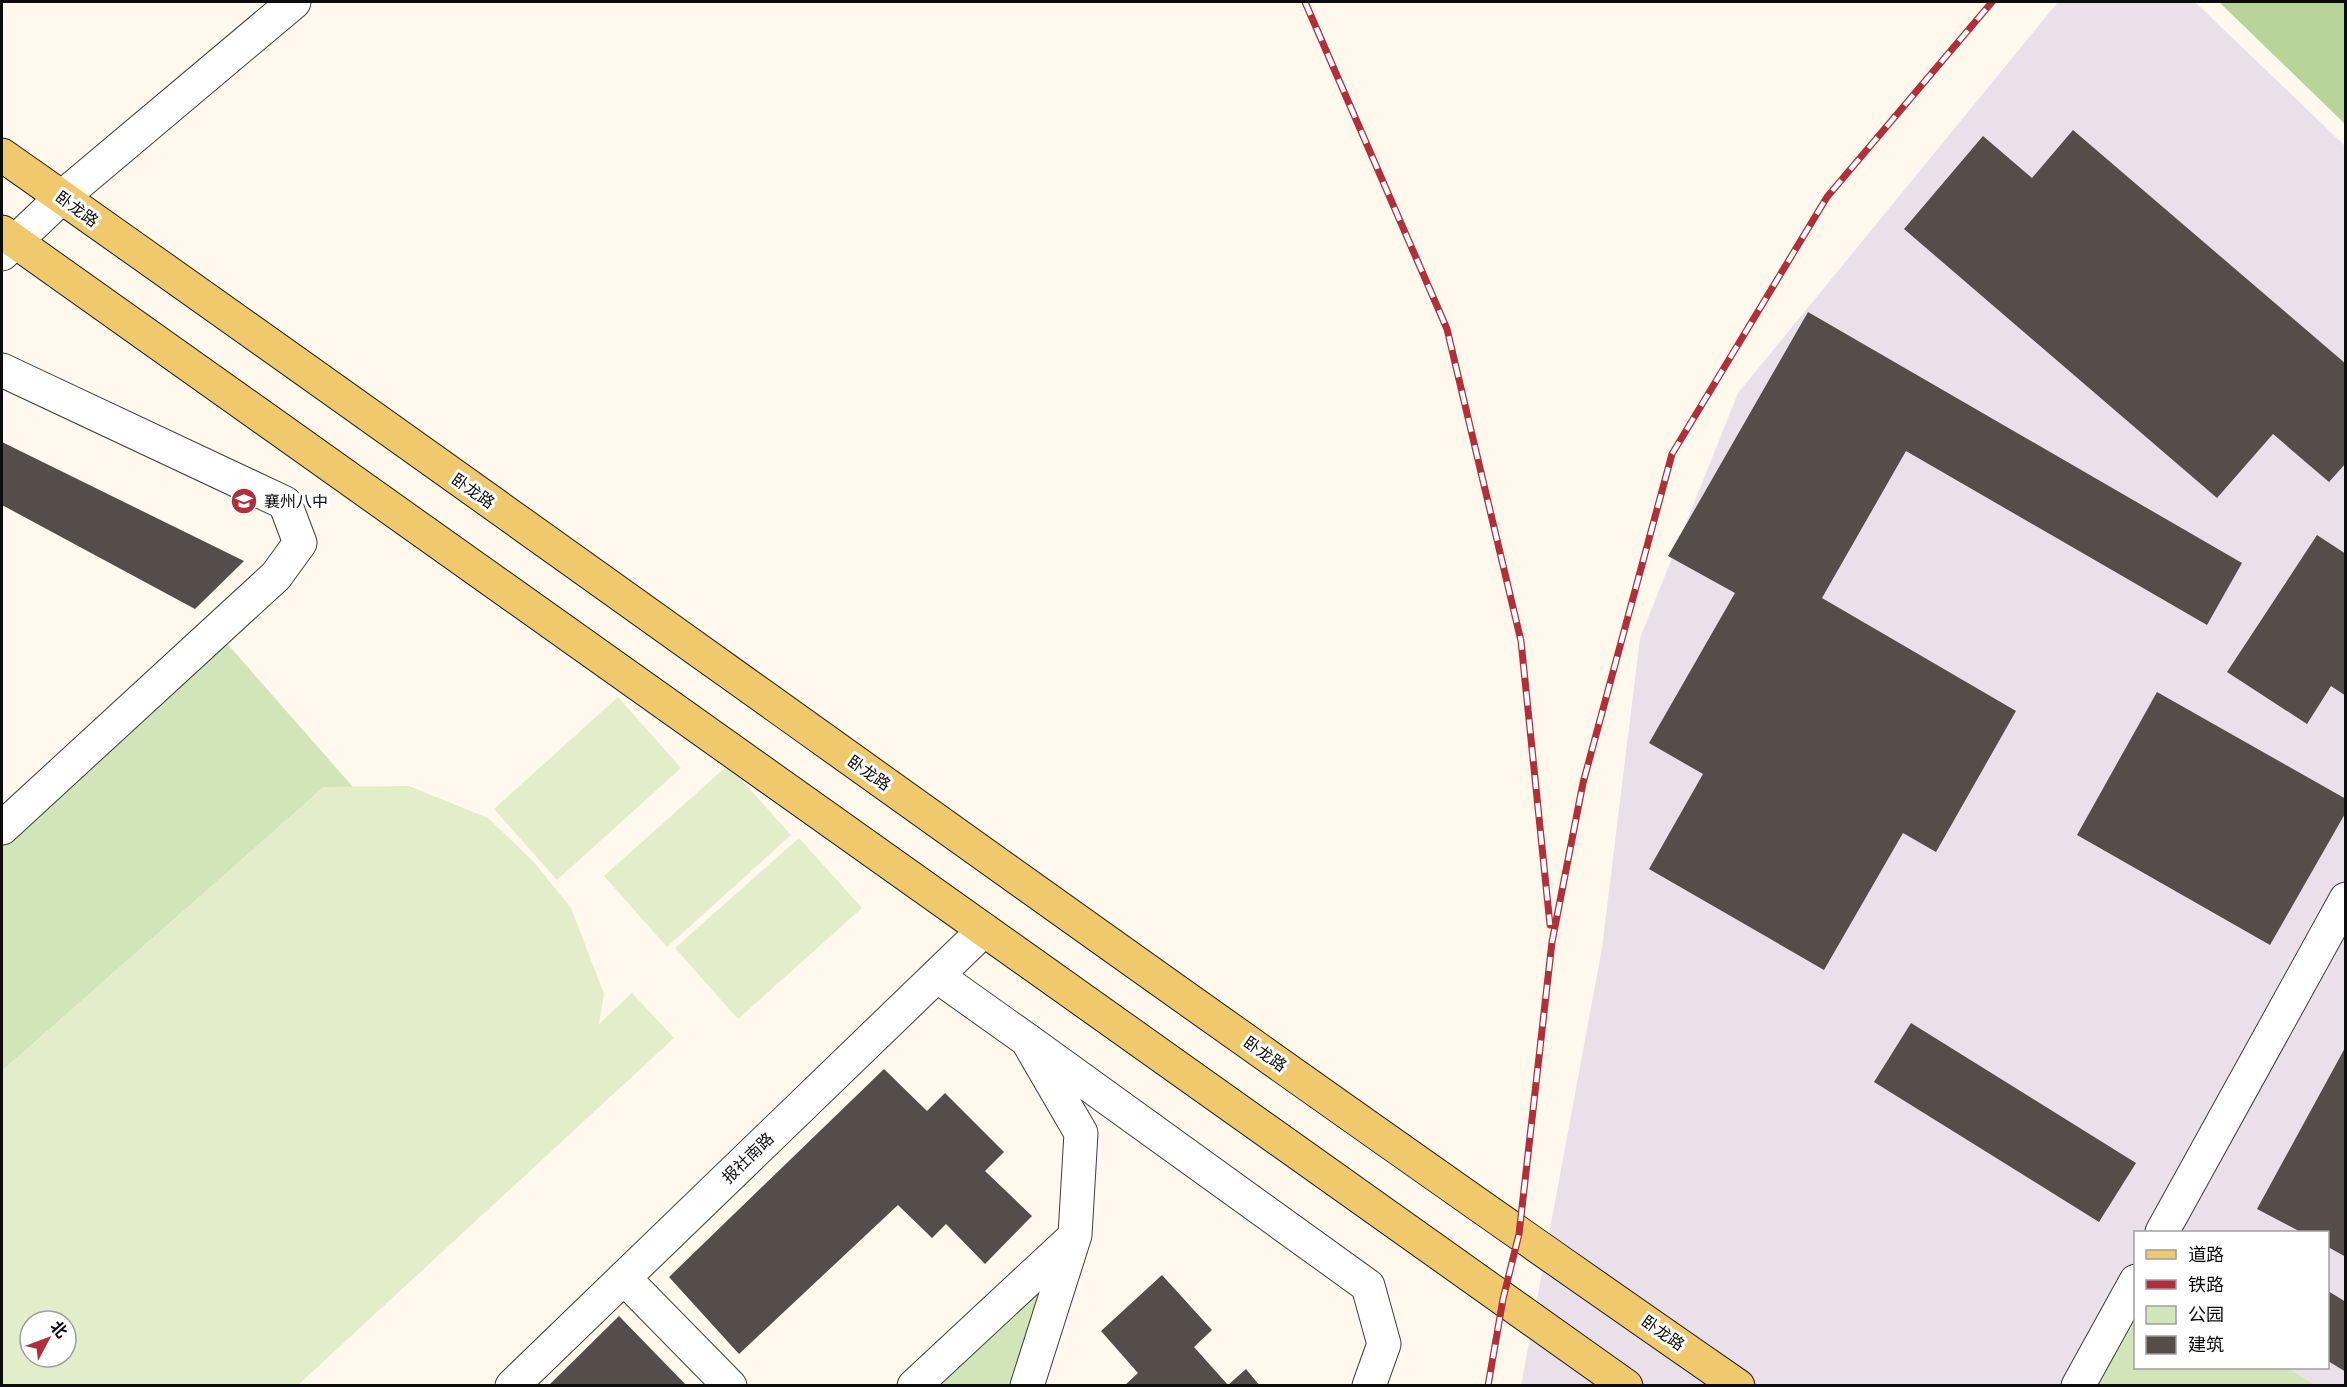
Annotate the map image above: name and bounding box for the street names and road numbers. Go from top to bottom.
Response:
street label: 卧龙路 [53,188,101,230]
street label: 卧龙路 [448,470,498,512]
street label: 卧龙路 [844,752,894,794]
street label: 卧龙路 [1240,1033,1290,1075]
street label: 报社南路 [719,1130,777,1186]
street label: 卧龙路 [1638,1312,1688,1354]

